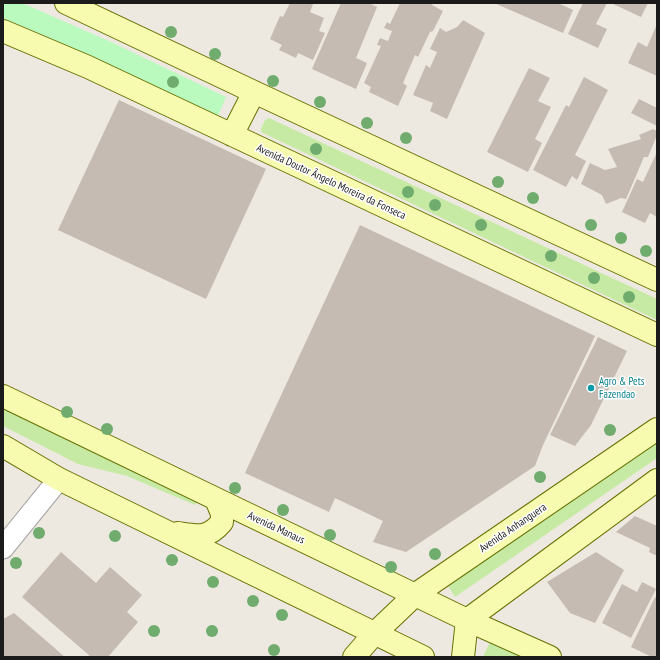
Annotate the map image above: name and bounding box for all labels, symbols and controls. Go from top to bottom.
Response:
street label: Avenida Doutor Ângelo Moreira da Fonseca [254,142,408,222]
place label: Agro & Pets Fazendao [599,375,644,401]
marker: Agro & Pets Fazendao [586,383,596,393]
street label: Avenida Anhanguera [477,501,549,555]
street label: Avenida Manaus [245,509,307,547]

